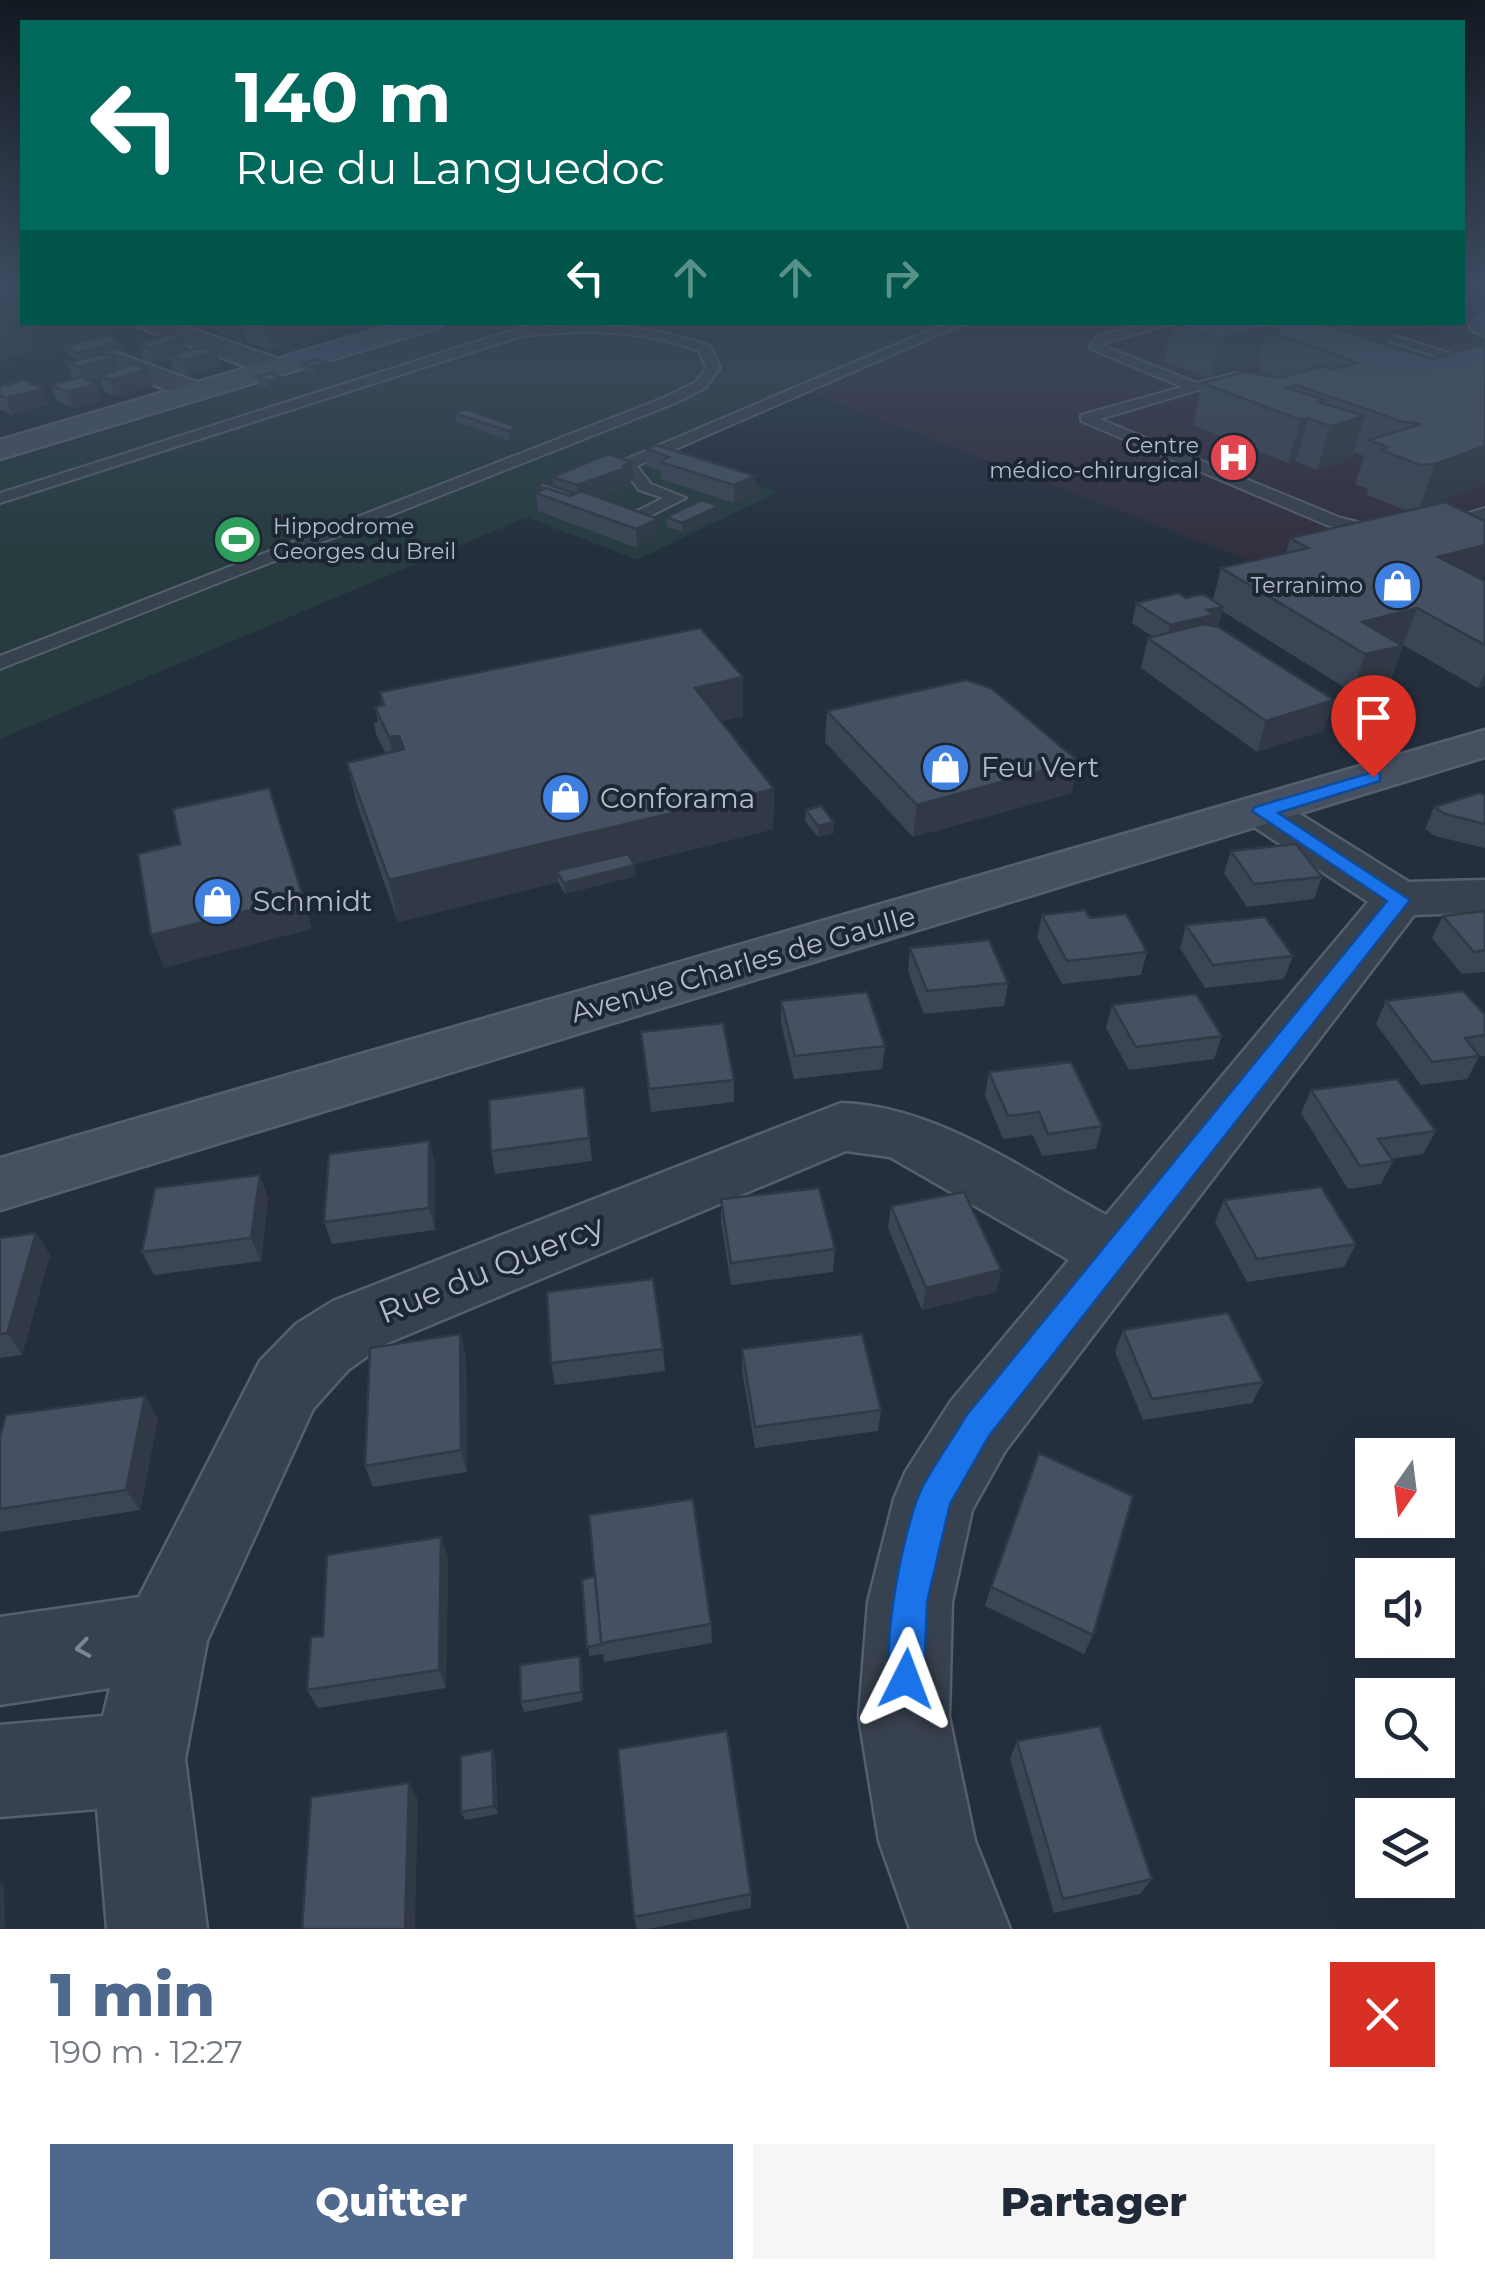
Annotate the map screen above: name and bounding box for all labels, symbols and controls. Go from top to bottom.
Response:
text: 140 m [235,54,451,140]
icon: left [70,60,200,190]
text: Rue du Languedoc [235,140,665,195]
icon: left [558,250,613,305]
icon: ahead [663,250,718,305]
icon: ahead [768,250,823,305]
icon: right [873,250,928,305]
place label: Centre médico-chirurgical [989,432,1199,484]
hospital icon: Centre médico-chirurgical [1208,432,1260,484]
sports icon: Hippodrome Georges du Breil [212,513,264,565]
place label: Hippodrome Georges du Breil [273,513,456,565]
shop icon: Terranimo [1372,559,1424,611]
place label: Terranimo [1251,572,1363,599]
pin [1331,675,1416,778]
icon: arrive [1346,690,1401,745]
shop icon: Feu Vert [920,741,972,793]
place label: Feu Vert [981,750,1099,784]
shop icon: Conforama [539,772,591,824]
place label: Conforama [600,781,755,815]
shop icon: Schmidt [192,875,244,927]
place label: Schmidt [253,884,372,918]
street label: Avenue Charles de Gaulle [567,898,919,1030]
street label: Rue du Quercy [373,1205,610,1331]
north arrow [1355,1438,1455,1538]
map controls [1355,1438,1455,1898]
button: sound [1355,1558,1455,1658]
position arrow [854,1627,958,1731]
one-way arrow [74,1637,91,1658]
button: search [1355,1678,1455,1778]
button: layers [1355,1798,1455,1898]
text: 1 min [50,1958,215,2031]
button: close [1330,1962,1435,2067]
text: 190 m · 12:27 [50,2032,243,2071]
button: Quitter [50,2144,733,2259]
button: Partager [753,2144,1435,2259]

